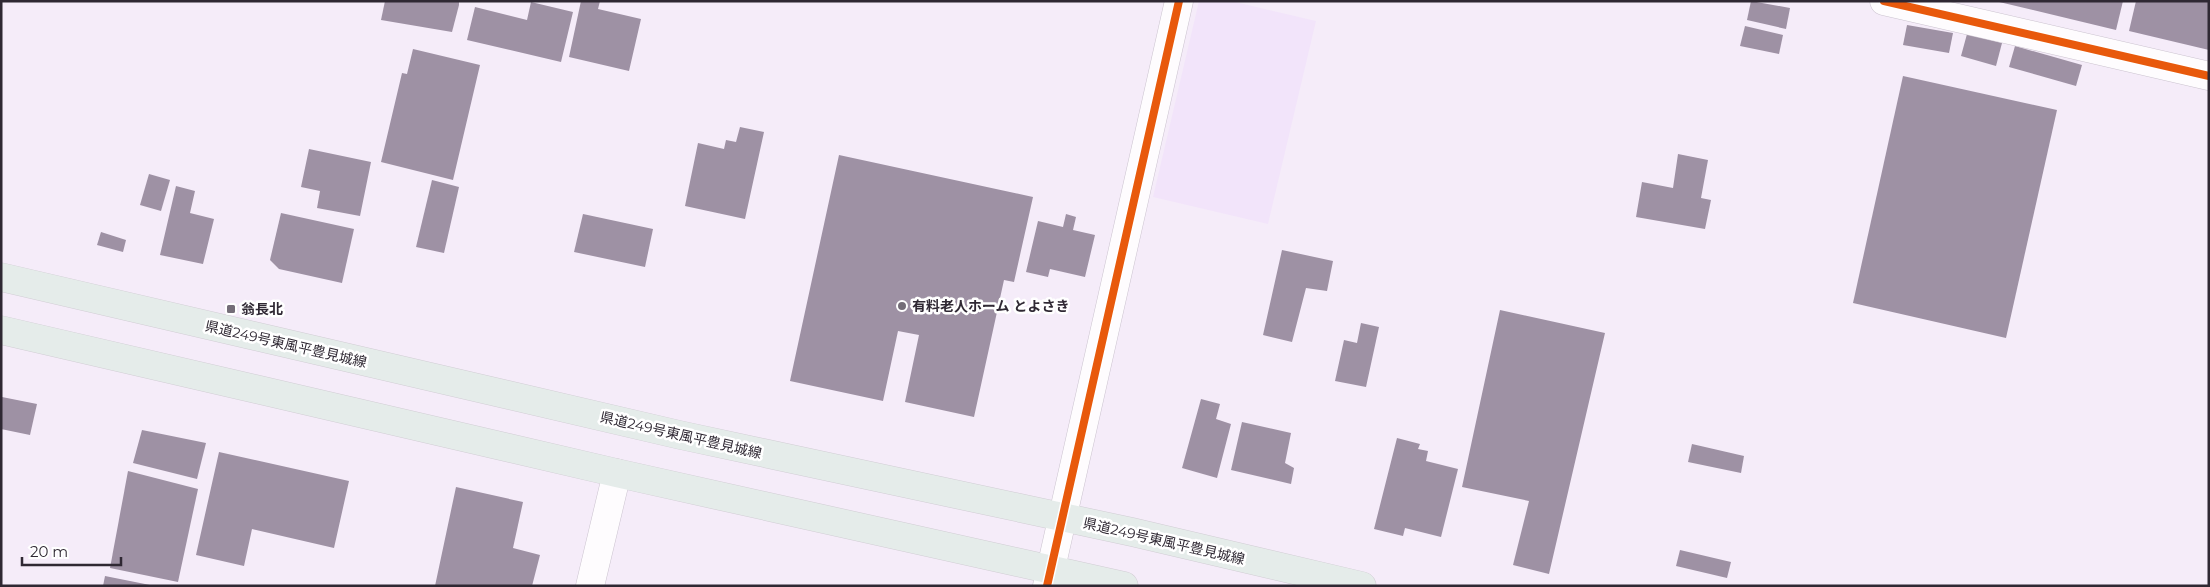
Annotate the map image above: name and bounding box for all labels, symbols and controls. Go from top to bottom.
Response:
place label: 有料老人ホーム とよさき [912,297,1070,315]
place label: 翁長北 [241,300,283,318]
marker: 有料老人ホーム とよさき [896,300,908,312]
marker: 翁長北 [225,303,237,315]
street label: 県道249号東風平豊見城線 [203,317,369,371]
street label: 県道249号東風平豊見城線 [598,408,764,462]
street label: 県道249号東風平豊見城線 [1081,514,1247,568]
scale bar [22,534,121,566]
text: 20 m [30,542,68,561]

